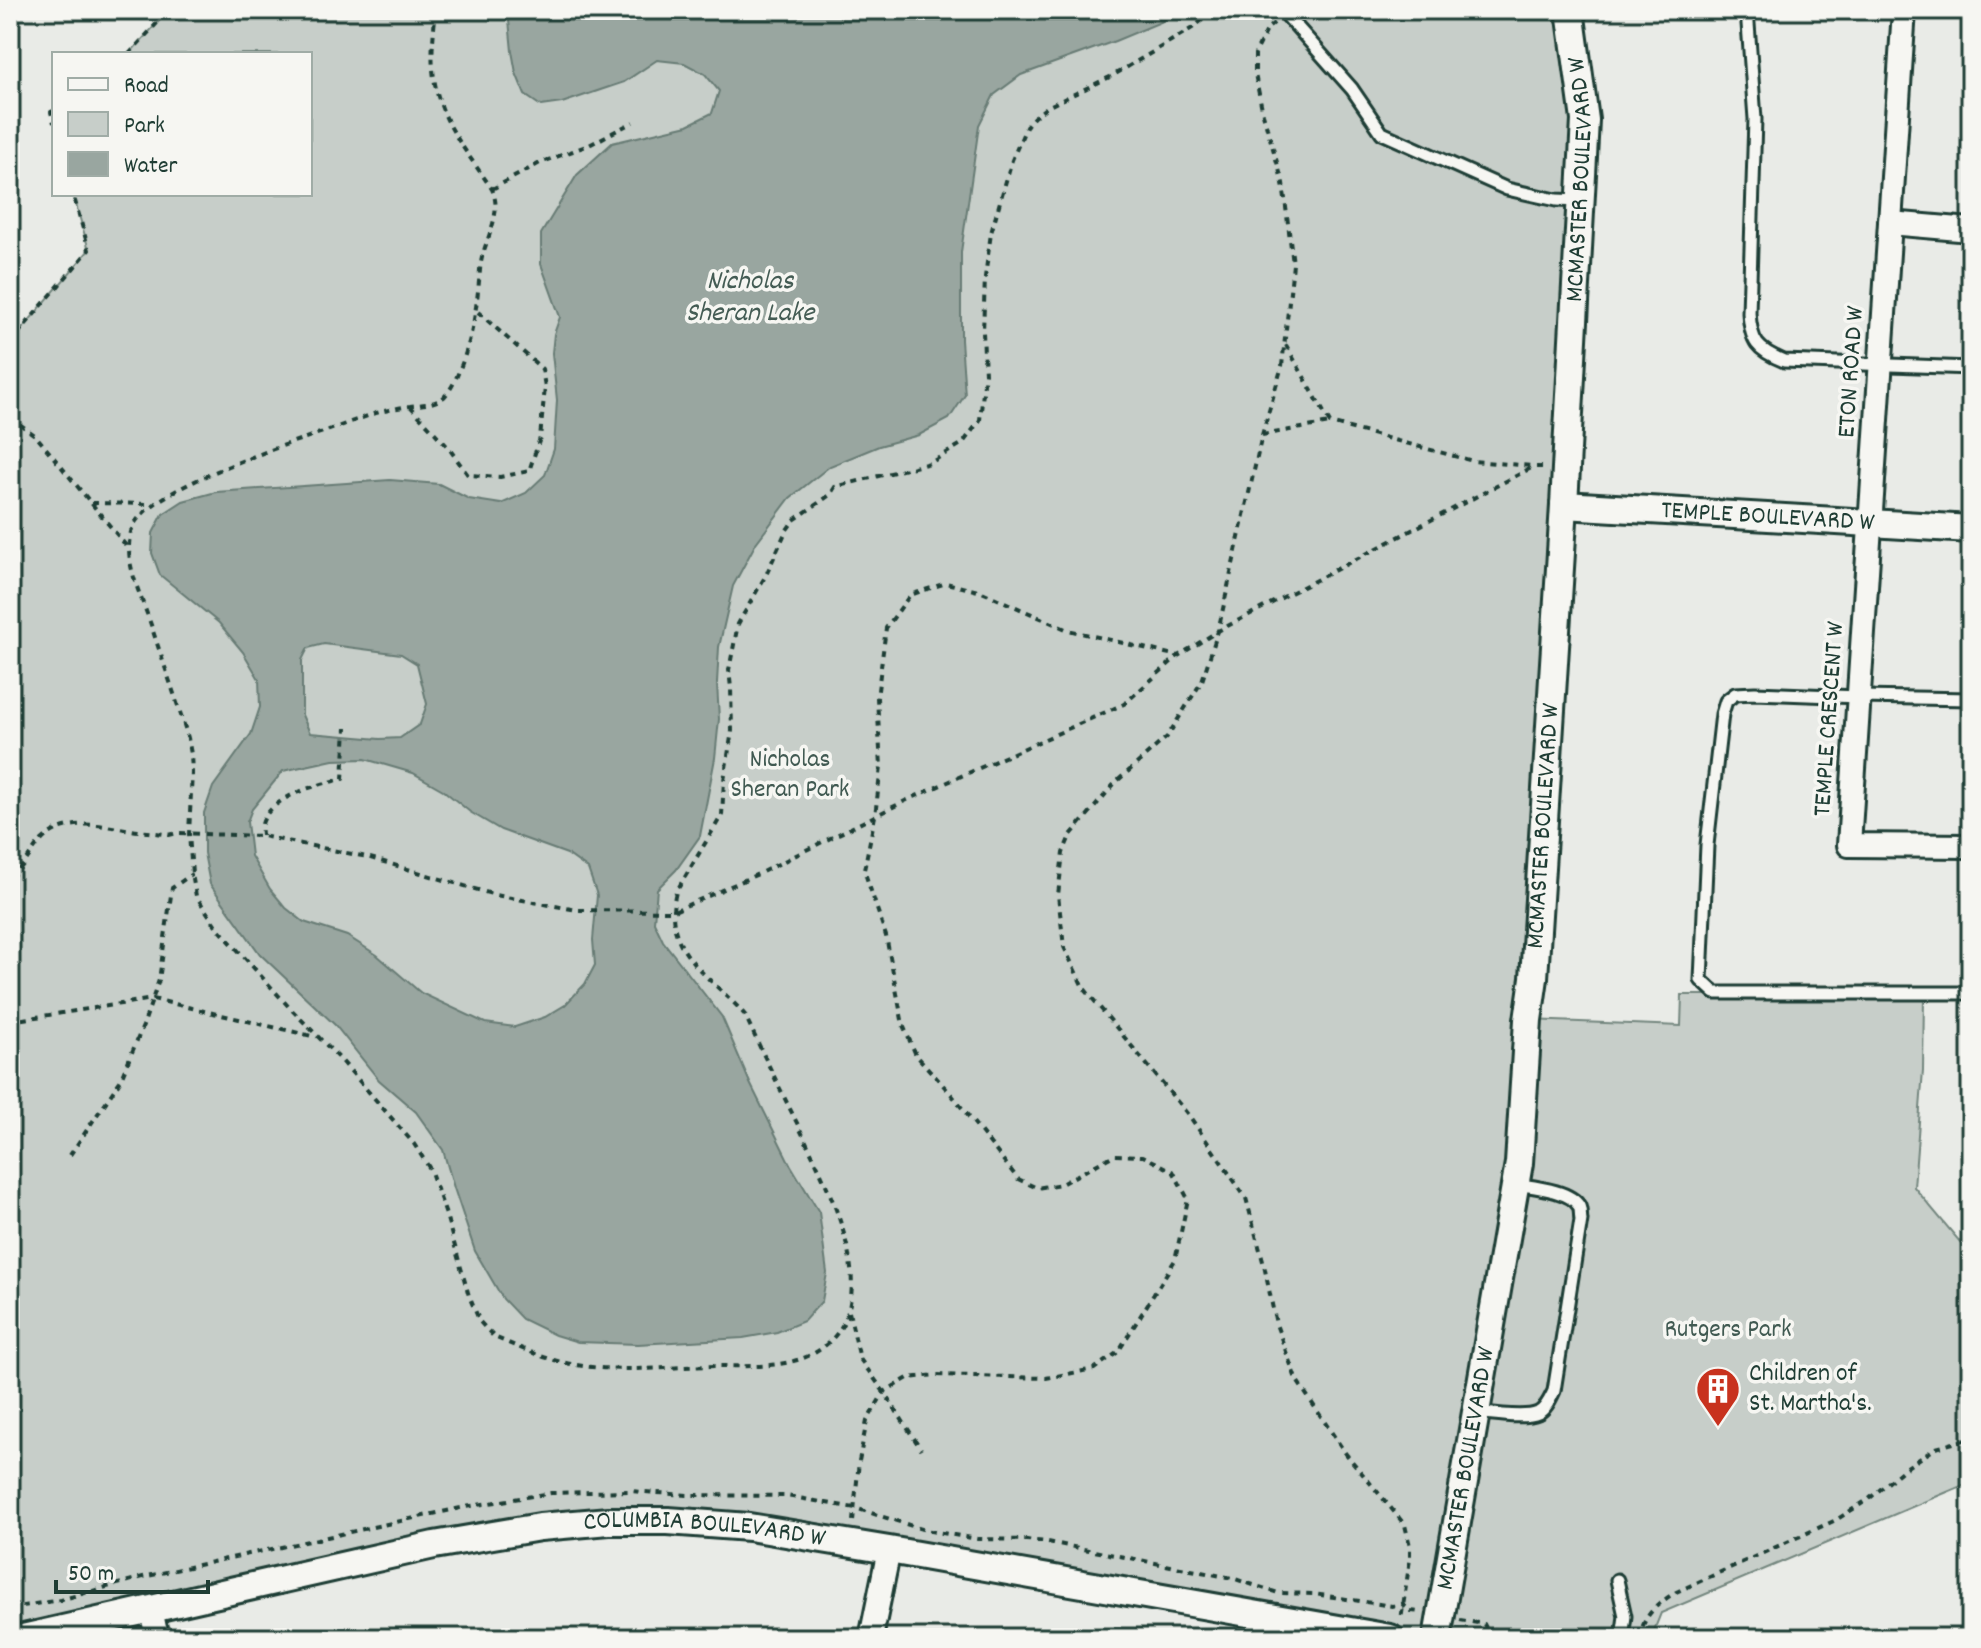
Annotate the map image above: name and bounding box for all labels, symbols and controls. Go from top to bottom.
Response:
legend [52,52,312,196]
street label: MCMASTER BOULEVARD W [1557,54,1604,303]
text: Road [124,70,169,104]
text: Park [124,110,165,144]
text: Water [124,150,177,184]
water label: Nicholas Sheran Lake [686,263,816,335]
street label: ETON ROAD W [1829,305,1875,439]
street label: TEMPLE BOULEVARD W [1660,492,1875,542]
street label: TEMPLE CRESCENT W [1805,620,1855,818]
street label: MCMASTER BOULEVARD W [1517,702,1570,950]
park label: Nicholas Sheran Park [731,742,849,809]
park label: Rutgers Park [1664,1312,1792,1349]
street label: MCMASTER BOULEVARD W [1427,1344,1505,1593]
place label: Children of St. Martha's. [1749,1356,1872,1423]
building icon: Children of St. Martha's. [1694,1365,1742,1428]
street label: COLUMBIA BOULEVARD W [582,1502,828,1558]
scale bar [56,1544,208,1594]
text: 50 m [68,1558,114,1592]

